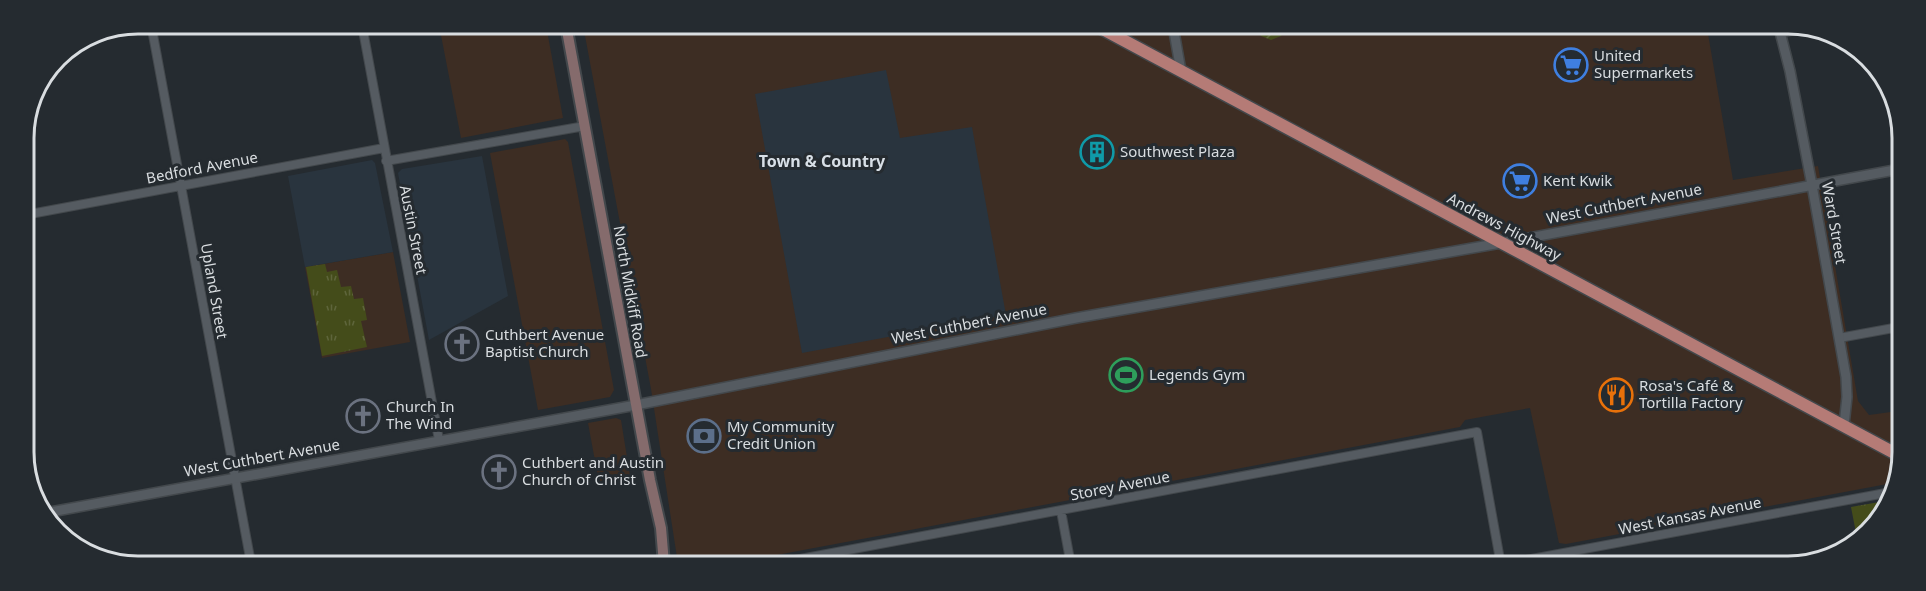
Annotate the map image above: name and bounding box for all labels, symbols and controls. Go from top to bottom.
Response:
place label: United Supermarkets [1594,45,1693,82]
supermarket icon: United Supermarkets [1553,47,1589,83]
building icon: Southwest Plaza [1079,134,1115,170]
place label: Southwest Plaza [1120,141,1235,161]
street label: Bedford Avenue [144,146,259,188]
district label: Town & Country [759,150,886,172]
supermarket icon: Kent Kwik [1502,163,1538,199]
place label: Kent Kwik [1543,170,1612,190]
street label: West Cuthbert Avenue [1544,178,1703,228]
street label: Ward Street [1818,180,1852,266]
street label: Austin Street [396,184,433,277]
street label: Andrews Highway [1444,188,1565,265]
street label: North Midkiff Road [609,224,652,360]
street label: Upland Street [197,241,233,341]
street label: West Cuthbert Avenue [889,298,1048,348]
place label: Cuthbert Avenue Baptist Church [485,324,604,361]
church icon: Cuthbert Avenue Baptist Church [444,326,480,362]
sports icon: Legends Gym [1108,357,1144,393]
place label: Legends Gym [1149,364,1245,384]
place label: Rosa's Café & Tortilla Factory [1639,375,1743,412]
restaurant icon: Rosa's Café & Tortilla Factory [1598,377,1634,413]
place label: Church In The Wind [386,396,455,433]
church icon: Church In The Wind [345,398,381,434]
place label: My Community Credit Union [727,416,835,453]
bank icon: My Community Credit Union [686,418,722,454]
street label: West Cuthbert Avenue [182,433,341,481]
place label: Cuthbert and Austin Church of Christ [522,452,664,489]
church icon: Cuthbert and Austin Church of Christ [481,454,517,490]
street label: Storey Avenue [1068,466,1171,504]
street label: West Kansas Avenue [1617,491,1763,539]

